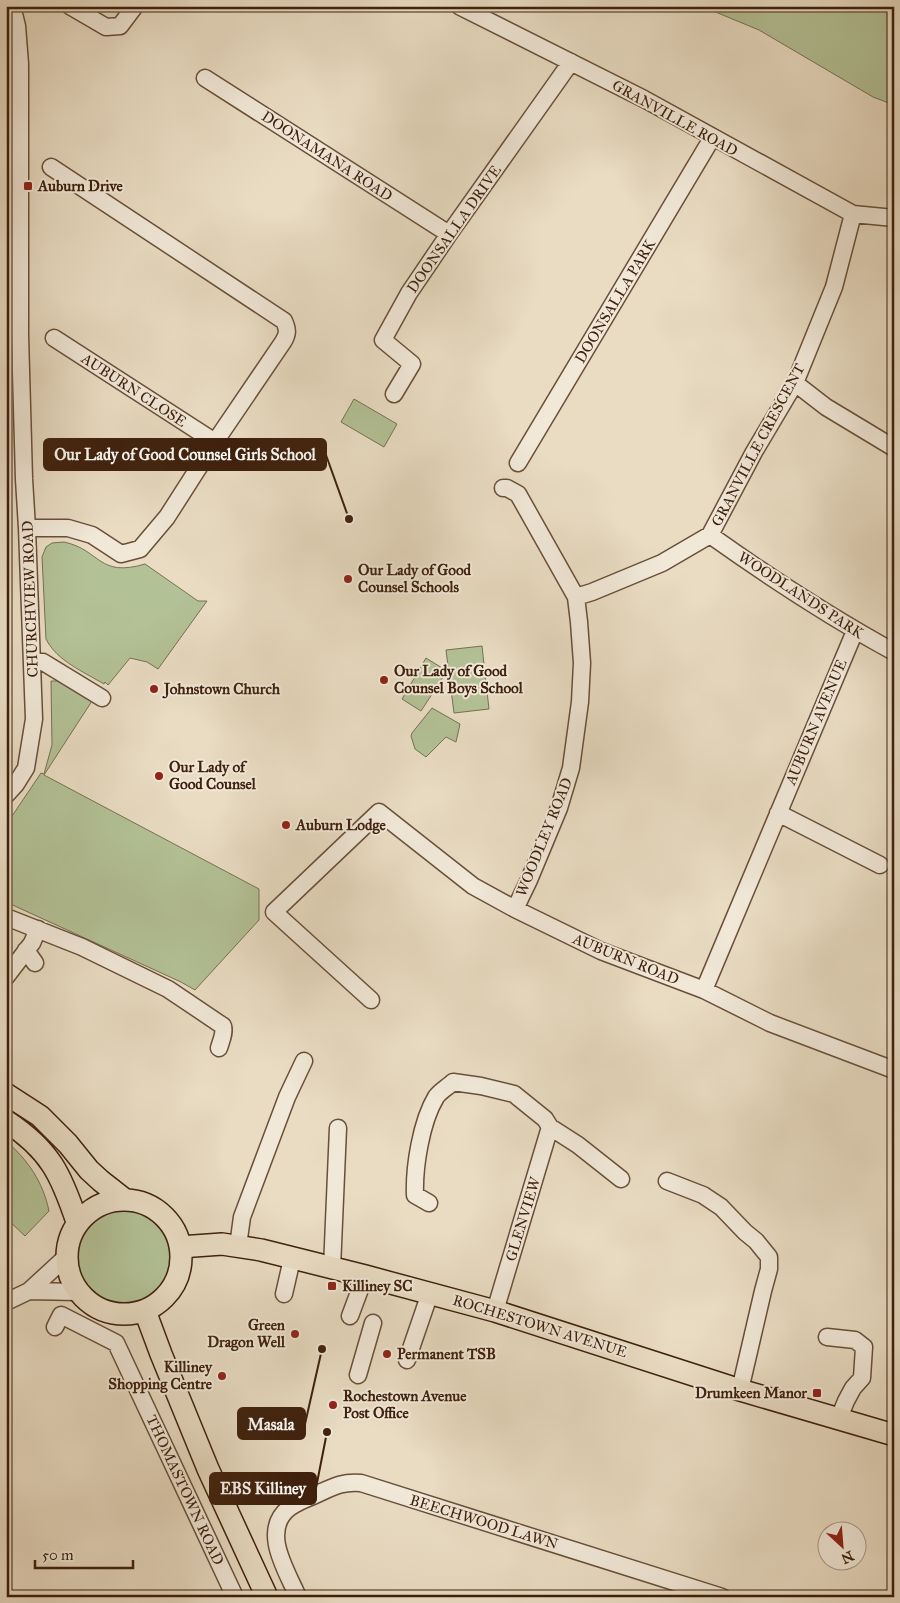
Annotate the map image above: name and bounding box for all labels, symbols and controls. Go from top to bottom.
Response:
street label: GRANVILLE ROAD [609,76,741,160]
street label: DOONAMANA ROAD [258,107,396,205]
street label: DOONSALLA DRIVE [403,162,505,296]
place label: Auburn Drive [37,177,124,195]
marker: Auburn Drive [22,180,34,192]
street label: DOONSALLA PARK [571,236,659,366]
street label: AUBURN CLOSE [77,349,190,431]
street label: GRANVILLE CRESCENT [707,361,809,529]
callout: Our Lady of Good Counsel Girls School [44,439,326,470]
text: Our Lady of Good Counsel Girls School [54,445,317,465]
street label: CHURCHVIEW ROAD [18,520,42,678]
street label: WOODLANDS PARK [735,548,867,643]
place label: Our Lady of Good Counsel Schools [358,561,472,596]
marker: Our Lady of Good Counsel Schools [342,573,354,585]
street label: AUBURN AVENUE [781,656,851,789]
place label: Our Lady of Good Counsel Boys School [394,662,524,698]
marker: Our Lady of Good Counsel Boys School [378,674,390,686]
place label: Johnstown Church [162,680,281,699]
marker: Johnstown Church [148,683,160,695]
place label: Our Lady of Good Counsel [169,758,257,793]
marker: Our Lady of Good Counsel [153,770,165,782]
street label: WOODLEY ROAD [512,775,576,899]
place label: Auburn Lodge [295,816,386,835]
marker: Auburn Lodge [280,819,292,831]
street label: AUBURN ROAD [569,929,682,989]
street label: GLENVIEW [502,1174,545,1263]
place label: Killiney SC [342,1277,412,1296]
marker: Killiney SC [326,1280,338,1292]
street label: ROCHESTOWN AVENUE [451,1291,630,1361]
place label: Green Dragon Well [207,1316,286,1352]
marker: Green Dragon Well [289,1328,301,1340]
place label: Permanent TSB [397,1345,496,1363]
marker: Permanent TSB [381,1348,393,1360]
place label: Killiney Shopping Centre [108,1358,213,1394]
marker: Killiney Shopping Centre [216,1370,228,1382]
place label: Drumkeen Manor [695,1384,807,1402]
place label: Rochestown Avenue Post Office [343,1387,467,1422]
marker: Drumkeen Manor [811,1387,823,1399]
marker: Rochestown Avenue Post Office [327,1399,339,1411]
callout: Masala [238,1408,305,1439]
street label: THOMASTOWN ROAD [142,1412,228,1568]
text: Masala [248,1415,296,1434]
callout: EBS Killiney [210,1473,316,1504]
text: EBS Killiney [220,1479,308,1499]
street label: BEECHWOOD LAWN [408,1491,561,1553]
north arrow [818,1520,868,1570]
scale bar [35,1538,132,1570]
text: 50 m [42,1546,74,1564]
text: N [838,1547,857,1568]

